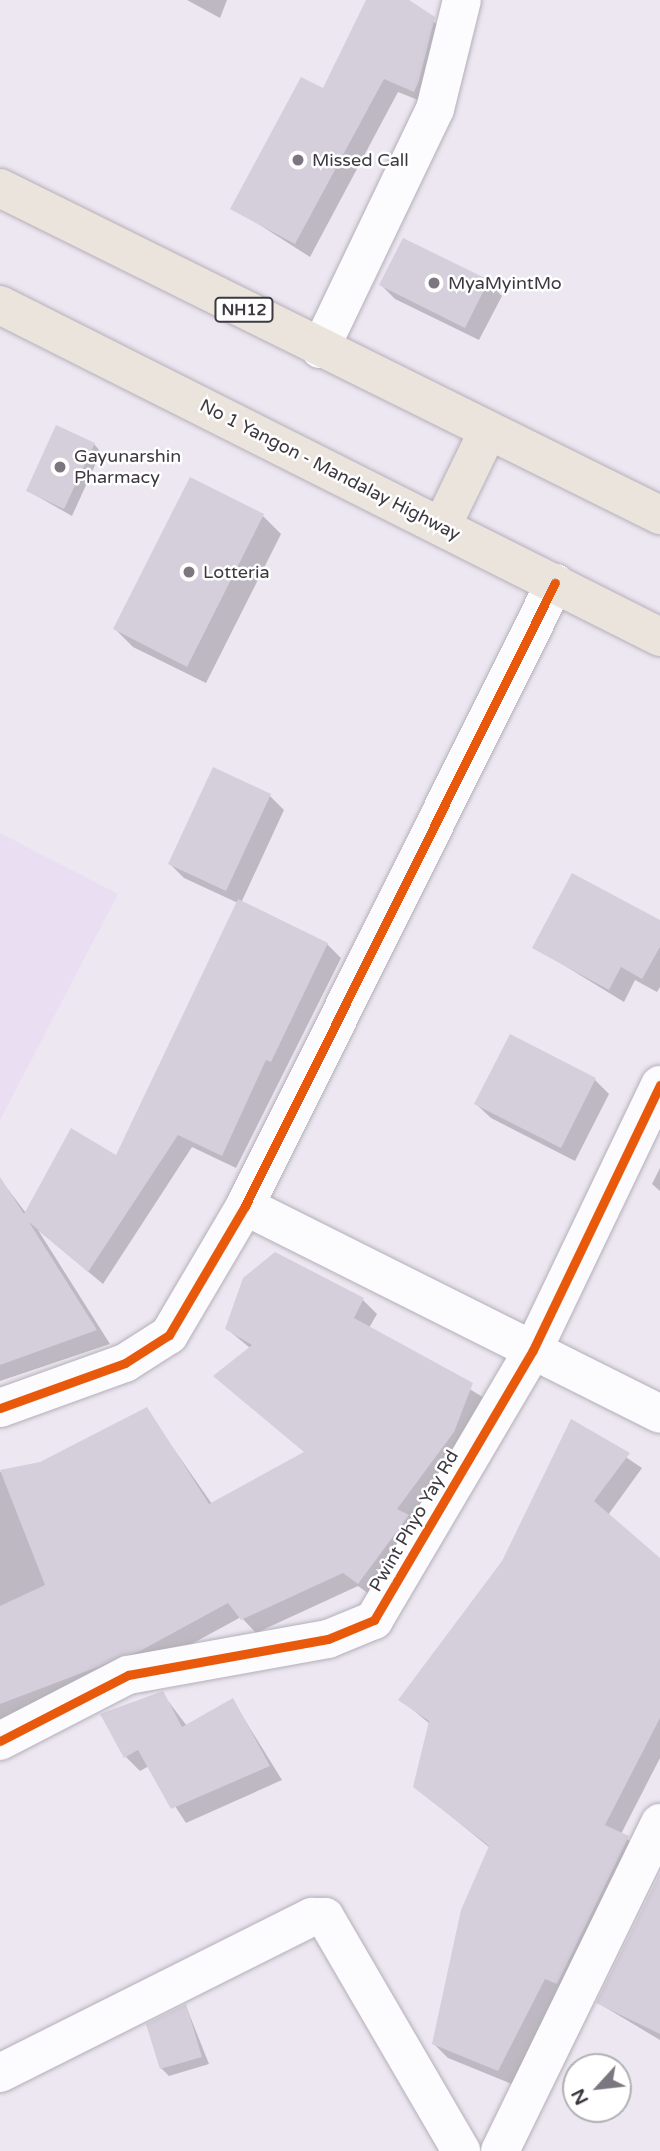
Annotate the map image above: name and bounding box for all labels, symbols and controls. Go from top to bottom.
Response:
place label: Missed Call [312,149,409,171]
marker: Missed Call [290,152,306,168]
place label: MyaMyintMo [448,272,562,294]
marker: MyaMyintMo [426,275,442,291]
road number: NH12 [214,298,274,322]
street label: No 1 Yangon - Mandalay Highway [196,395,464,545]
place label: Gayunarshin Pharmacy [74,446,181,489]
marker: Gayunarshin Pharmacy [52,459,68,475]
place label: Lotteria [203,561,270,583]
marker: Lotteria [181,564,197,580]
street label: Pwint Phyo Yay Rd [365,1446,463,1596]
north arrow [562,2053,632,2123]
text: N [567,2085,593,2108]

